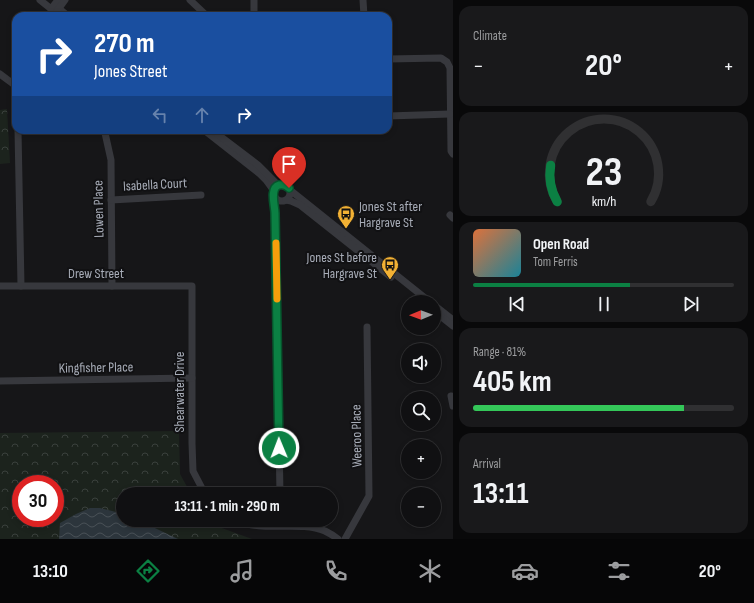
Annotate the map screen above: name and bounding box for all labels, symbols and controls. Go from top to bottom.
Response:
text: 270 m [94,27,155,60]
icon: right [28,28,80,80]
text: Climate [473,28,507,44]
text: 20° [585,48,622,84]
text: − [473,53,484,80]
text: + [723,53,734,80]
text: Jones Street [94,61,167,82]
icon: left [149,104,171,126]
icon: ahead [191,104,213,126]
icon: right [233,104,255,126]
pin [272,147,306,188]
text: 23 [585,148,622,197]
icon: arrive [278,153,300,175]
street label: Isabella Court [123,174,188,195]
street label: Lowen Place [89,180,108,238]
text: km/h [591,192,616,209]
place label: Jones St after Hargrave St [358,198,422,231]
bus stop icon: Jones St after Hargrave St [336,204,356,229]
text: Open Road [533,235,589,254]
place label: Jones St before Hargrave St [306,249,377,282]
text: Tom Ferris [533,254,578,270]
bus stop icon: Jones St before Hargrave St [380,255,400,280]
street label: Drew Street [68,265,124,282]
icon: previous [506,293,528,315]
icon: pause [593,293,615,315]
icon: next [680,293,702,315]
north arrow [401,295,441,335]
map controls [401,295,441,527]
button: sound [401,343,441,383]
text: Range · 81% [473,344,526,360]
street label: Shearwater Drive [171,352,188,432]
street label: Kingfisher Place [59,358,133,377]
text: 405 km [473,364,552,400]
button: search [401,391,441,431]
street label: Weeroo Place [347,404,366,468]
position arrow [258,427,300,469]
button: + [401,439,441,479]
text: Arrival [473,456,501,472]
speed limit sign: 30 [12,475,64,527]
text: 13:11 [473,476,528,512]
button: − [401,487,441,527]
text: 13:11 · 1 min · 290 m [174,497,280,516]
icon: directions [134,557,162,585]
icon: music [228,557,256,585]
icon: phone [322,557,350,585]
icon: climate [416,557,444,585]
icon: car [511,557,539,585]
icon: filters [605,557,633,585]
text: 13:10 [33,561,68,582]
text: 20° [699,561,721,582]

